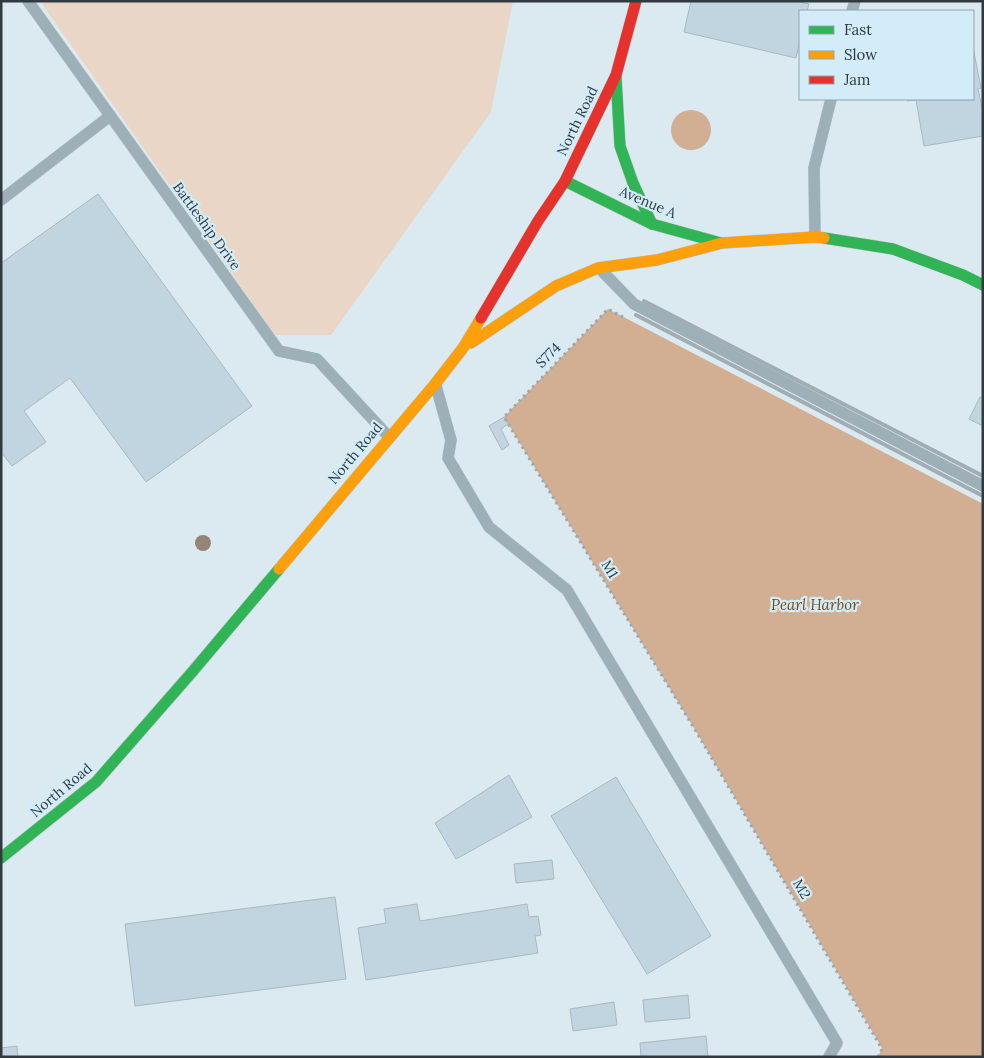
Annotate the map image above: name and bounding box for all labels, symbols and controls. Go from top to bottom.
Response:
legend [799,10,974,100]
text: Fast [844,20,872,39]
text: Slow [844,45,877,64]
text: Jam [843,70,871,89]
street label: North Road [553,83,601,159]
street label: Battleship Drive [169,179,245,274]
street label: Avenue A [616,182,679,222]
street label: S774 [532,338,565,371]
street label: North Road [324,419,386,487]
street label: M1 [598,557,622,581]
water label: Pearl Harbor [771,595,859,614]
street label: North Road [27,759,95,821]
street label: M2 [789,876,815,902]

